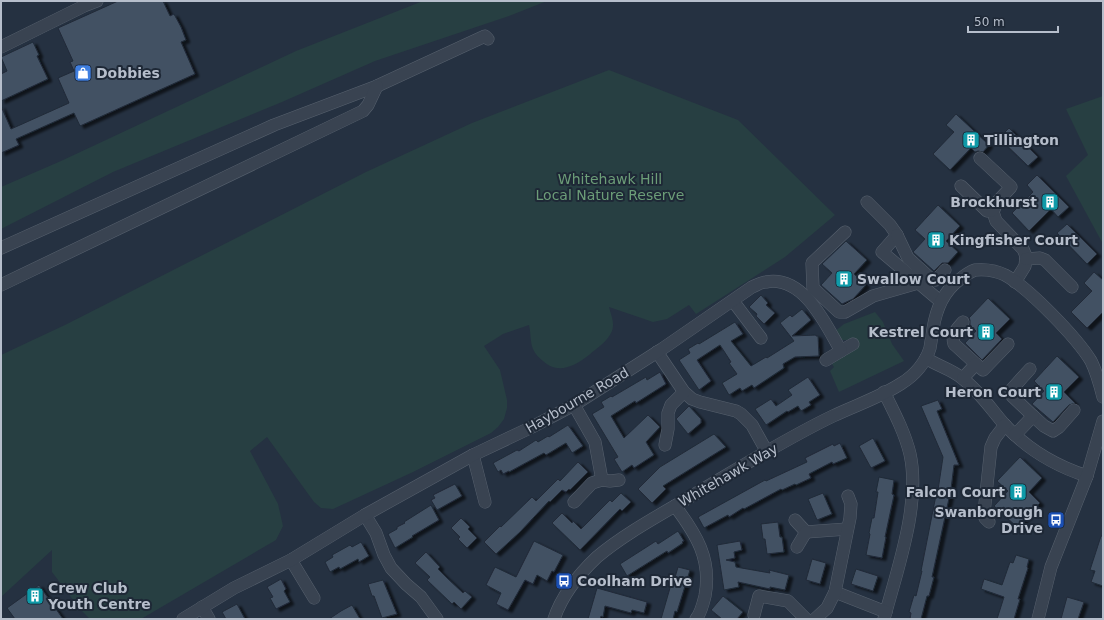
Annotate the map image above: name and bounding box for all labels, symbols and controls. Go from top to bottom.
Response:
scale bar [968,8,1058,34]
text: 50 m [974,15,1005,29]
shop icon: Dobbies [73,63,93,83]
place label: Dobbies [96,65,160,81]
building icon: Tillington [961,130,981,150]
place label: Tillington [984,132,1059,148]
park label: Whitehawk Hill Local Nature Reserve [536,171,684,203]
building icon: Brockhurst [1040,192,1060,212]
place label: Brockhurst [950,194,1037,210]
building icon: Kingfisher Court [926,230,946,250]
place label: Kingfisher Court [949,232,1078,248]
building icon: Swallow Court [834,269,854,289]
place label: Swallow Court [857,271,970,287]
building icon: Kestrel Court [976,322,996,342]
place label: Kestrel Court [868,324,973,340]
street label: Haybourne Road [523,364,631,436]
building icon: Heron Court [1044,382,1064,402]
place label: Heron Court [945,384,1041,400]
street label: Whitehawk Way [676,440,780,510]
building icon: Falcon Court [1008,482,1028,502]
place label: Falcon Court [906,484,1005,500]
place label: Swanborough Drive [934,504,1043,536]
bus stop icon: Swanborough Drive [1046,510,1066,530]
bus stop icon: Coolham Drive [554,571,574,591]
place label: Coolham Drive [577,573,692,589]
place label: Crew Club Youth Centre [47,580,151,612]
building icon: Crew Club Youth Centre [25,586,45,606]

